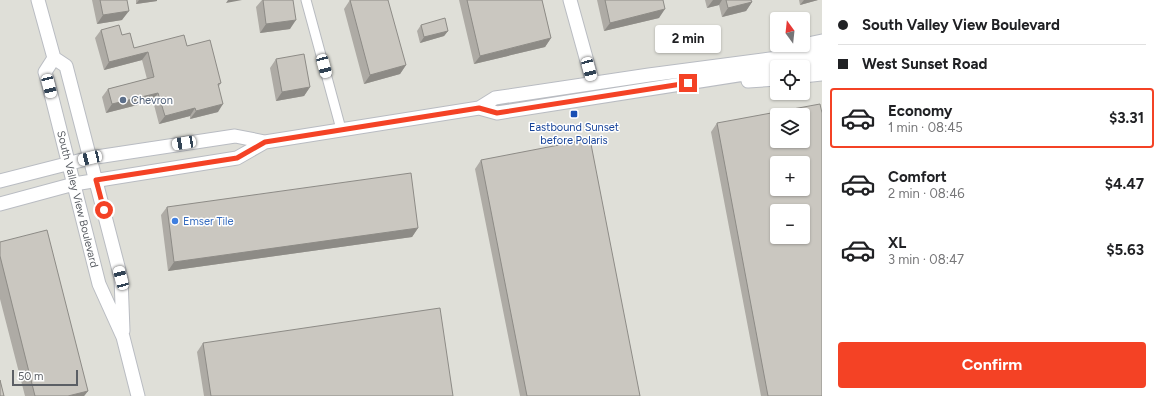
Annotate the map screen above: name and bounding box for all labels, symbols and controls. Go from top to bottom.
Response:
north arrow [770,12,810,52]
map controls [770,12,810,244]
text: South Valley View Boulevard [862,16,1060,34]
callout: 2 min [655,25,721,53]
text: 2 min [672,31,704,46]
car [315,53,333,79]
text: West Sunset Road [862,55,987,73]
car [580,56,598,82]
button: locate [770,60,810,100]
car [40,73,58,99]
route end [679,74,697,92]
place label: Chevron [131,94,173,107]
marker: Chevron [118,95,128,105]
icon: car [840,100,876,136]
text: Economy [888,102,953,120]
button: layers [770,108,810,148]
marker: Eastbound Sunset before Polaris [569,109,579,119]
text: $3.31 [1109,109,1144,127]
text: 1 min · 08:45 [888,120,963,135]
place label: Eastbound Sunset before Polaris [529,121,619,147]
street label: South Valley View Boulevard [54,129,101,269]
car [171,135,197,151]
car [77,149,103,167]
button: + [770,156,810,196]
icon: car [840,166,876,202]
text: Comfort [888,168,947,186]
text: $4.47 [1105,175,1144,193]
text: 2 min · 08:46 [888,186,965,201]
route start [95,201,113,219]
button: − [770,204,810,244]
place label: Emser Tile [183,215,234,228]
marker: Emser Tile [170,216,180,226]
icon: car [840,232,876,268]
text: XL [888,234,906,252]
text: $5.63 [1106,241,1144,259]
text: 3 min · 08:47 [888,252,964,267]
car [112,265,130,291]
button: Confirm [838,342,1146,388]
scale bar [12,368,78,387]
text: 50 m [18,370,43,383]

